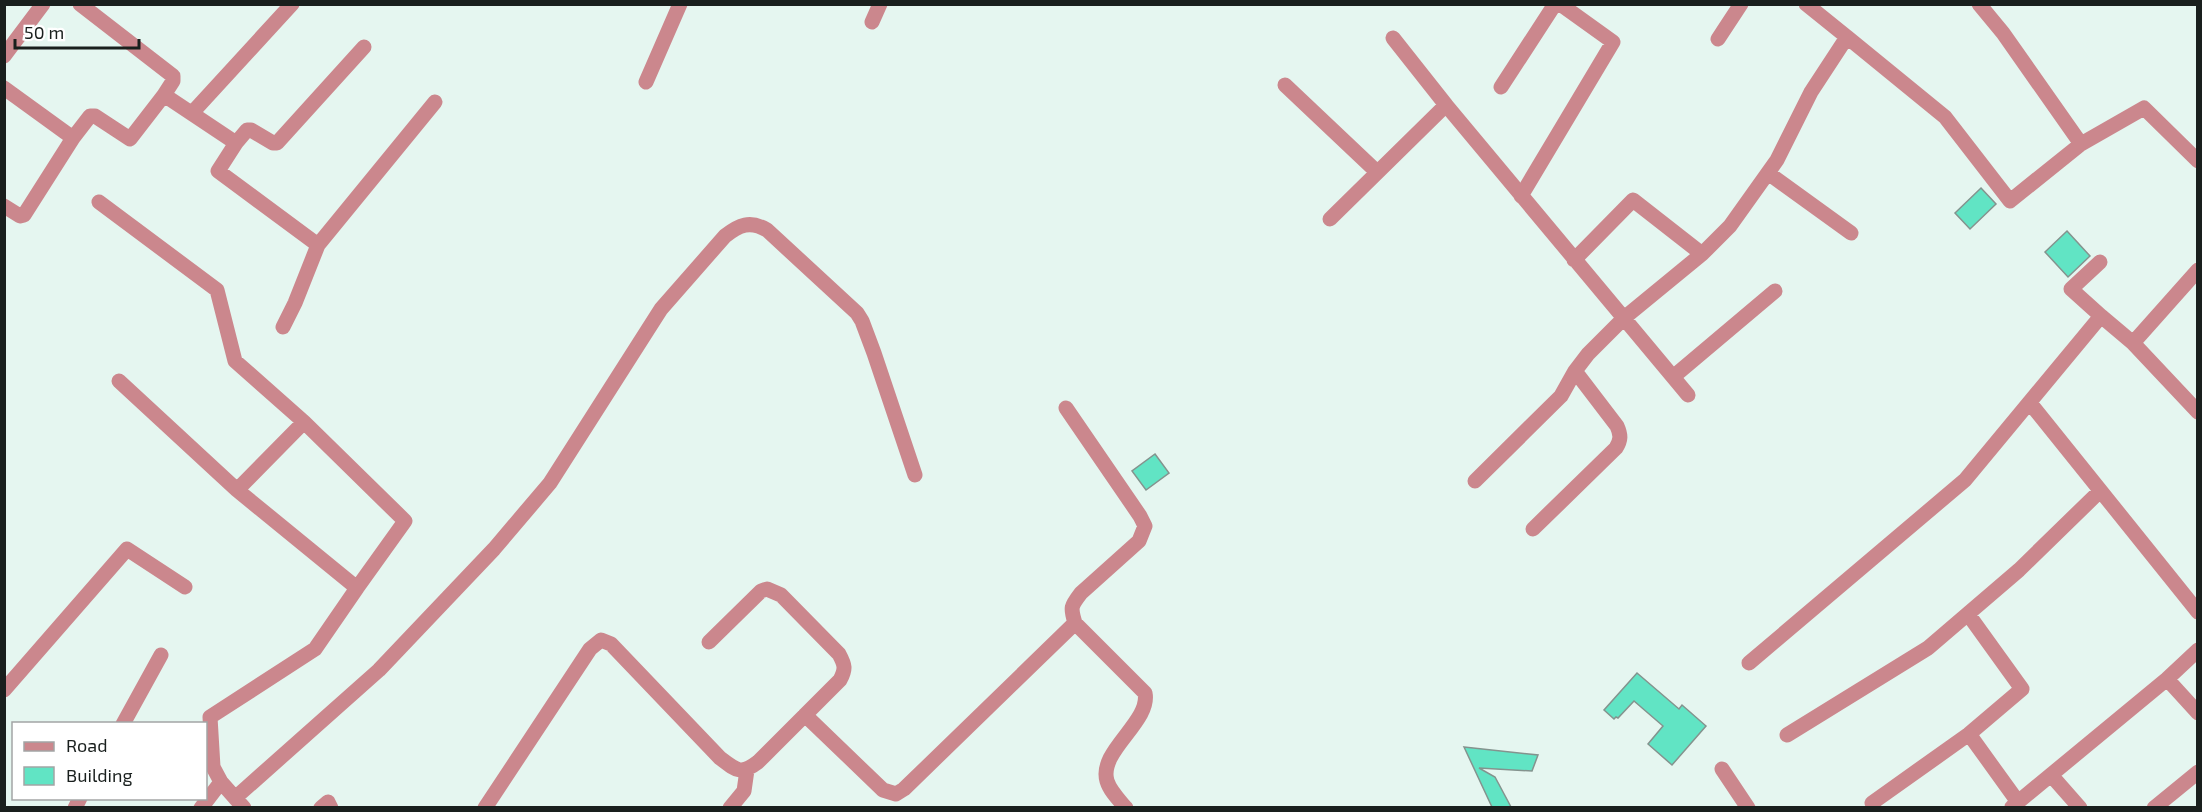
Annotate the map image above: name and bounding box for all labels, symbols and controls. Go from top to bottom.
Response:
scale bar [15,12,140,50]
text: 50 m [24,21,64,43]
legend [12,722,207,800]
text: Road [66,734,107,756]
text: Building [66,764,133,786]

